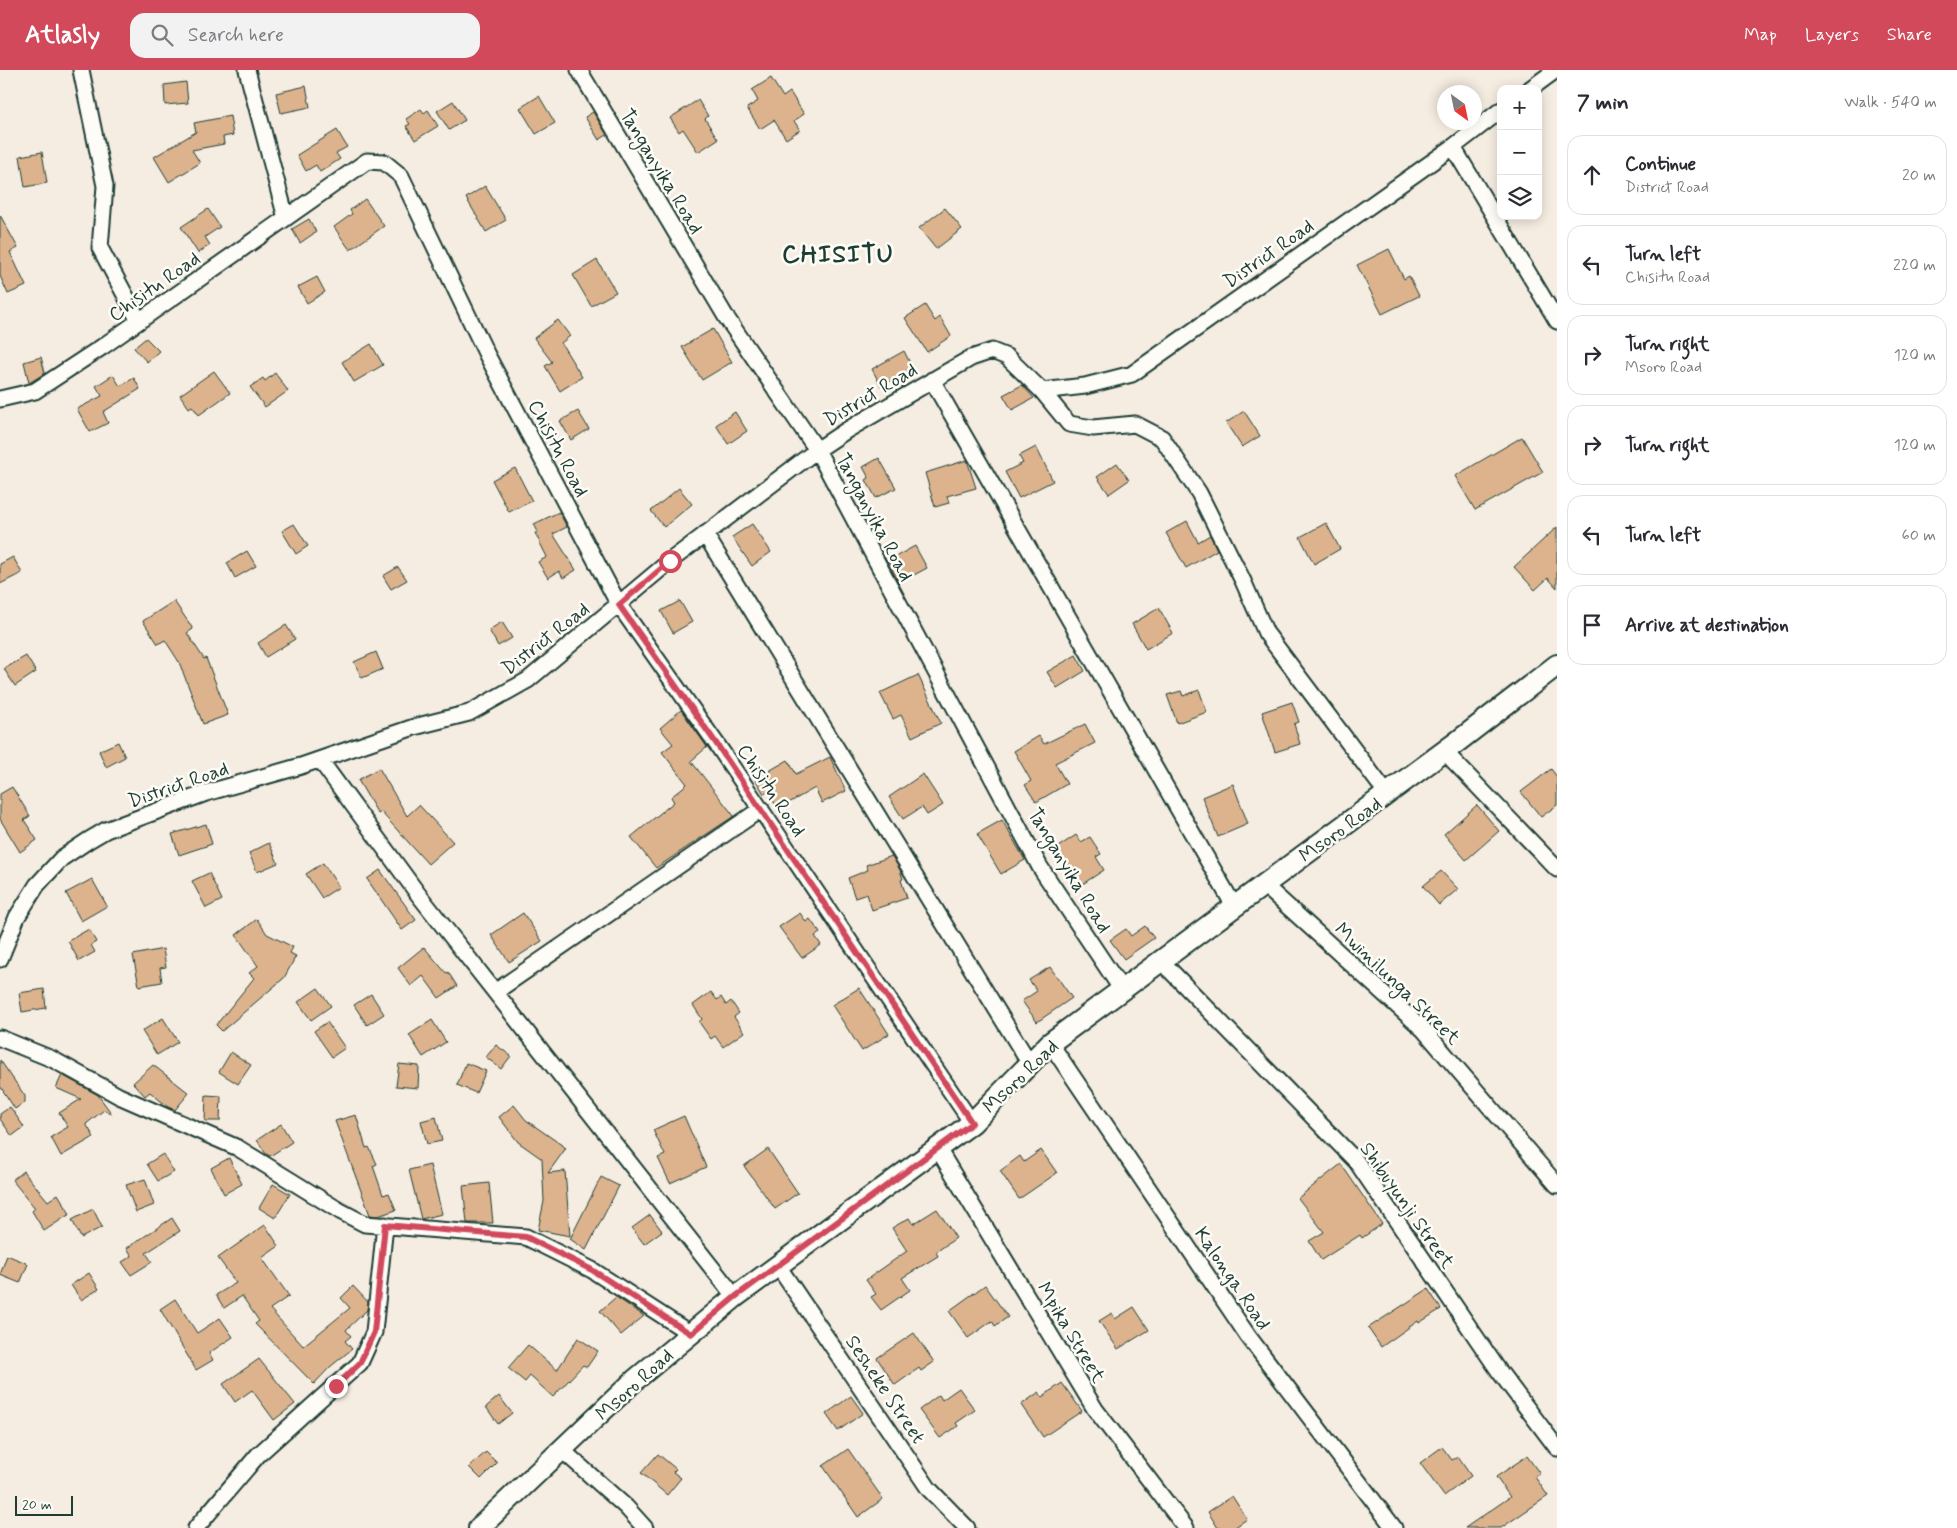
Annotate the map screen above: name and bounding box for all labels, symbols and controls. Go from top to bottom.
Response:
search box [130,13,480,58]
text: Atlasly [25,20,100,51]
icon: search [148,21,176,49]
text: Search here [188,23,284,48]
text: Map [1744,23,1777,47]
text: Layers [1805,23,1859,47]
text: Share [1887,23,1932,47]
north arrow [1437,85,1482,130]
map controls [1497,85,1542,220]
button: + [1497,85,1542,130]
text: 7 min [1577,89,1629,117]
text: Walk · 540 m [1844,92,1937,113]
street label: Tanganyika Road [612,104,709,240]
button: − [1497,130,1542,175]
text: Continue [1625,152,1696,177]
icon: ahead [1578,161,1606,189]
text: 20 m [1902,165,1936,186]
button: layers [1497,175,1542,220]
text: District Road [1625,177,1709,198]
street label: District Road [1218,213,1320,295]
district label: CHISITU [782,239,894,272]
text: Turn left [1625,242,1701,267]
street label: Chisitu Road [104,246,206,329]
icon: left [1578,251,1606,279]
text: 220 m [1893,255,1936,276]
text: Chisitu Road [1625,267,1710,288]
text: Turn right [1625,332,1709,357]
icon: right [1578,341,1606,369]
text: 120 m [1894,345,1936,366]
street label: District Road [819,357,923,434]
text: Msoro Road [1625,357,1702,378]
street label: Chisitu Road [521,395,595,502]
icon: right [1578,431,1606,459]
text: Turn right [1625,433,1709,458]
text: 120 m [1894,435,1936,456]
street label: Tanganyika Road [828,449,919,587]
icon: left [1578,521,1606,549]
text: Turn left [1625,523,1701,548]
text: 60 m [1902,525,1936,546]
route start [659,550,682,573]
street label: District Road [496,596,596,682]
icon: arrive [1578,611,1606,639]
text: Arrive at destination [1625,613,1789,638]
street label: Chisitu Road [730,739,812,843]
street label: District Road [125,756,232,815]
street label: Msoro Road [1294,791,1388,869]
street label: Tanganyika Road [1020,803,1117,939]
street label: Mwinilunga Street [1327,917,1466,1052]
street label: Msoro Road [977,1034,1065,1120]
street label: Shibuyunji Street [1353,1137,1461,1275]
street label: Kalonga Road [1187,1222,1276,1336]
street label: Mpika Street [1030,1277,1112,1388]
street label: Sesheke Street [838,1330,931,1450]
street label: Msoro Road [590,1343,680,1427]
route end [325,1375,348,1398]
scale bar [15,1493,72,1516]
text: 20 m [22,1496,52,1514]

